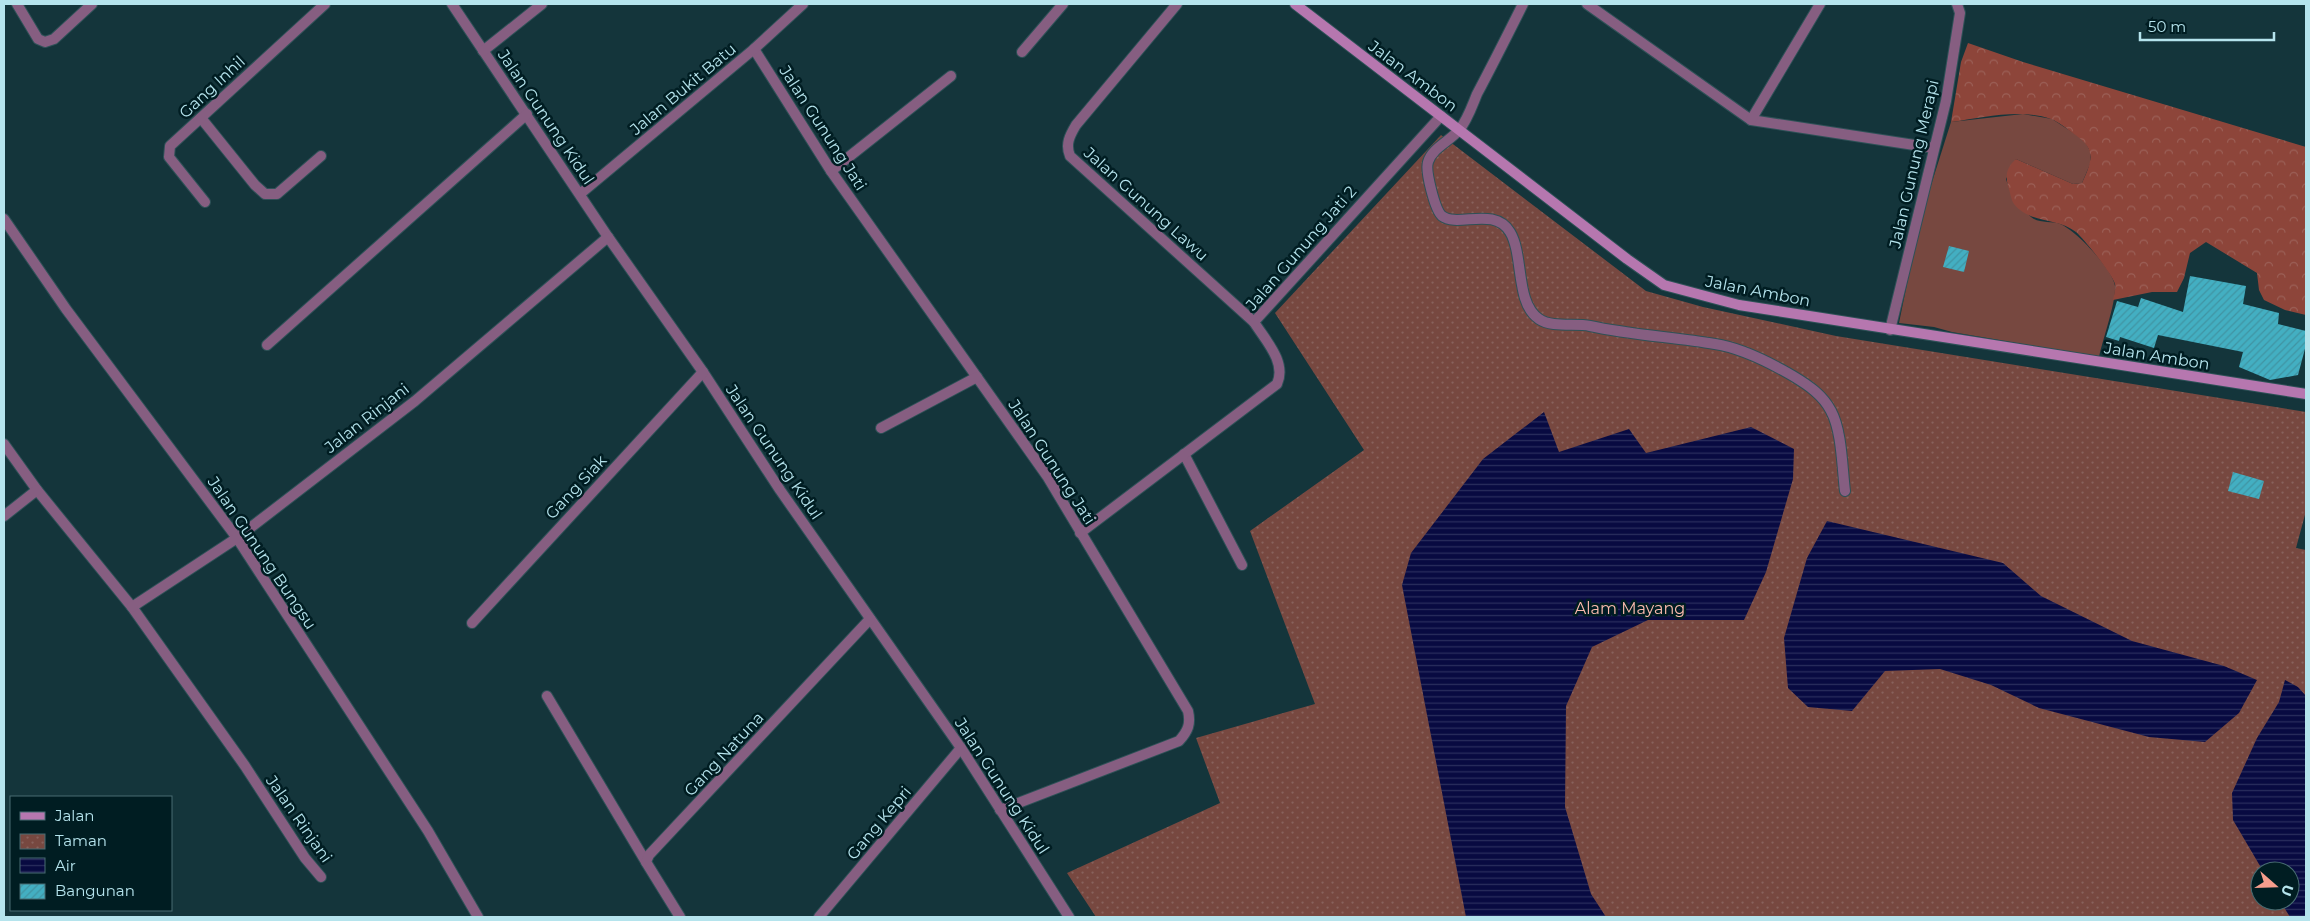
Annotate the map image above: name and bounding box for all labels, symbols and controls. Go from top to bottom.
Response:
scale bar [2140,10,2274,42]
text: 50 m [2148,17,2186,36]
street label: Jalan Ambon [1364,36,1461,116]
street label: Jalan Bukit Batu [625,39,740,139]
street label: Jalan Gunung Kidul [493,45,598,188]
street label: Gang Inhil [175,52,249,122]
street label: Jalan Gunung Jati [775,61,870,194]
street label: Jalan Gunung Merapi [1885,78,1943,251]
street label: Jalan Gunung Lawu [1079,143,1212,265]
street label: Jalan Gunung Jati 2 [1241,182,1360,315]
street label: Jalan Ambon [1703,271,1812,310]
street label: Jalan Ambon [2102,338,2211,374]
street label: Jalan Rinjani [320,379,413,457]
street label: Jalan Gunung Kidul [721,380,826,523]
street label: Jalan Gunung Jati [1004,395,1099,528]
street label: Gang Siak [541,451,611,523]
street label: Jalan Gunung Bungsu [203,472,320,633]
park label: Alam Mayang [1575,599,1685,618]
street label: Gang Natuna [680,708,768,800]
street label: Jalan Gunung Kidul [950,714,1053,858]
street label: Jalan Rinjani [261,771,336,866]
street label: Gang Kepri [843,782,915,864]
legend [10,796,172,911]
text: Jalan [54,806,94,825]
text: Taman [55,831,107,850]
text: Air [55,856,76,875]
north arrow [2250,861,2300,911]
text: Bangunan [55,881,135,900]
text: U [2277,882,2298,899]

